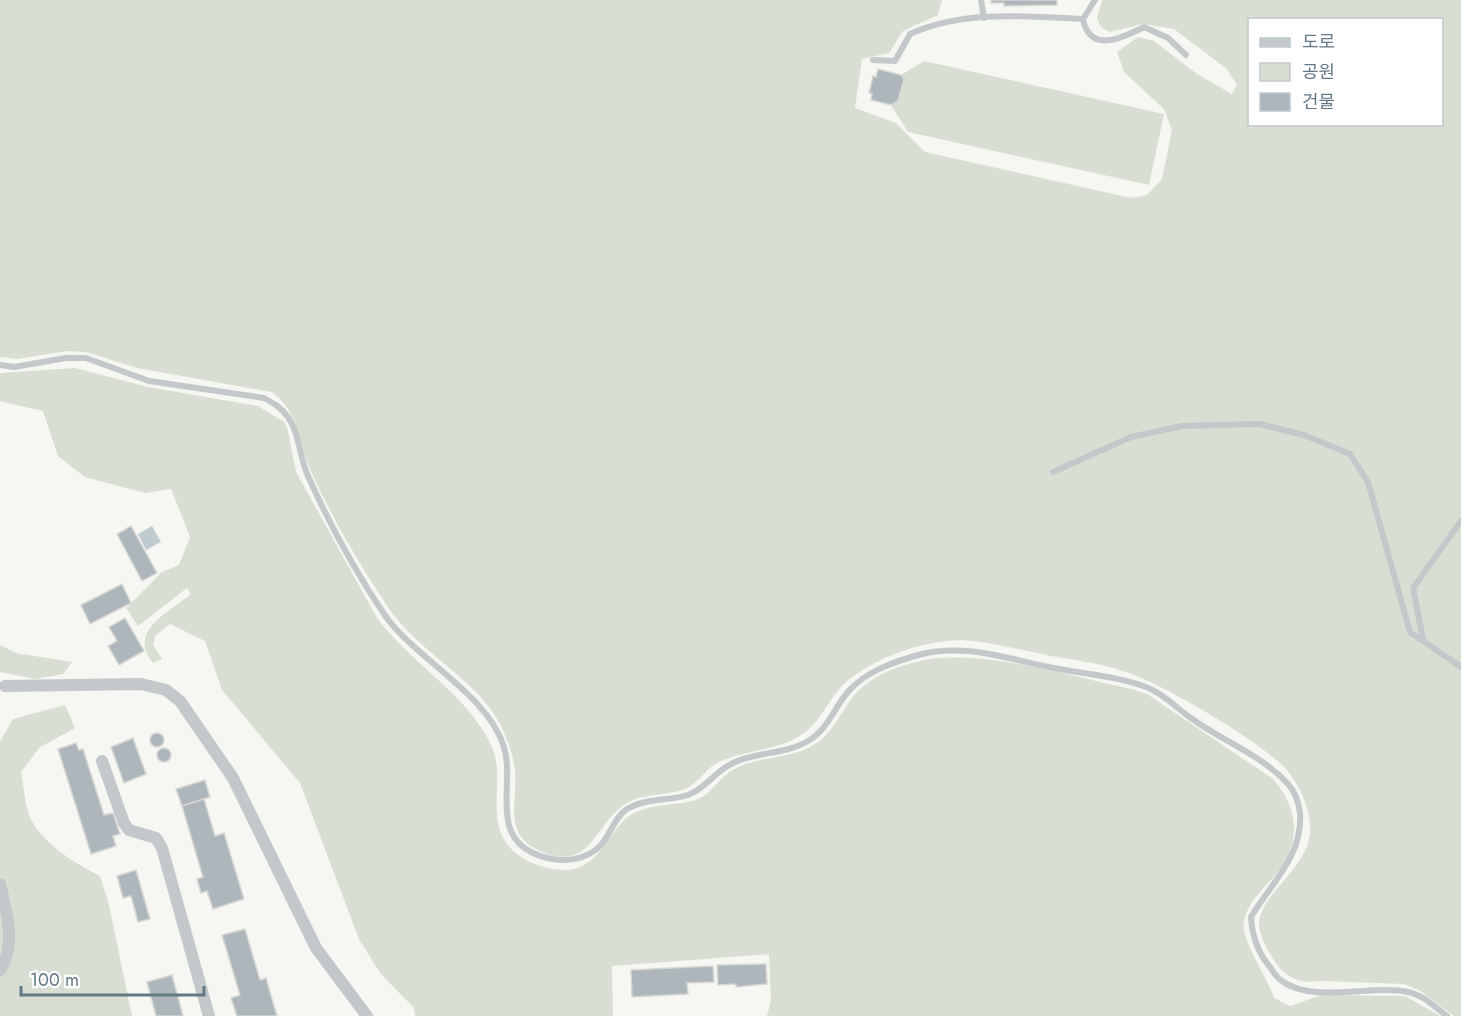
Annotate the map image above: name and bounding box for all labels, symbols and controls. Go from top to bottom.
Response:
legend [1248,18,1443,126]
text: 도로 [1302,29,1335,55]
text: 공원 [1302,59,1335,85]
text: 건물 [1302,89,1335,115]
scale bar [21,959,204,997]
text: 100 m [30,967,79,993]

